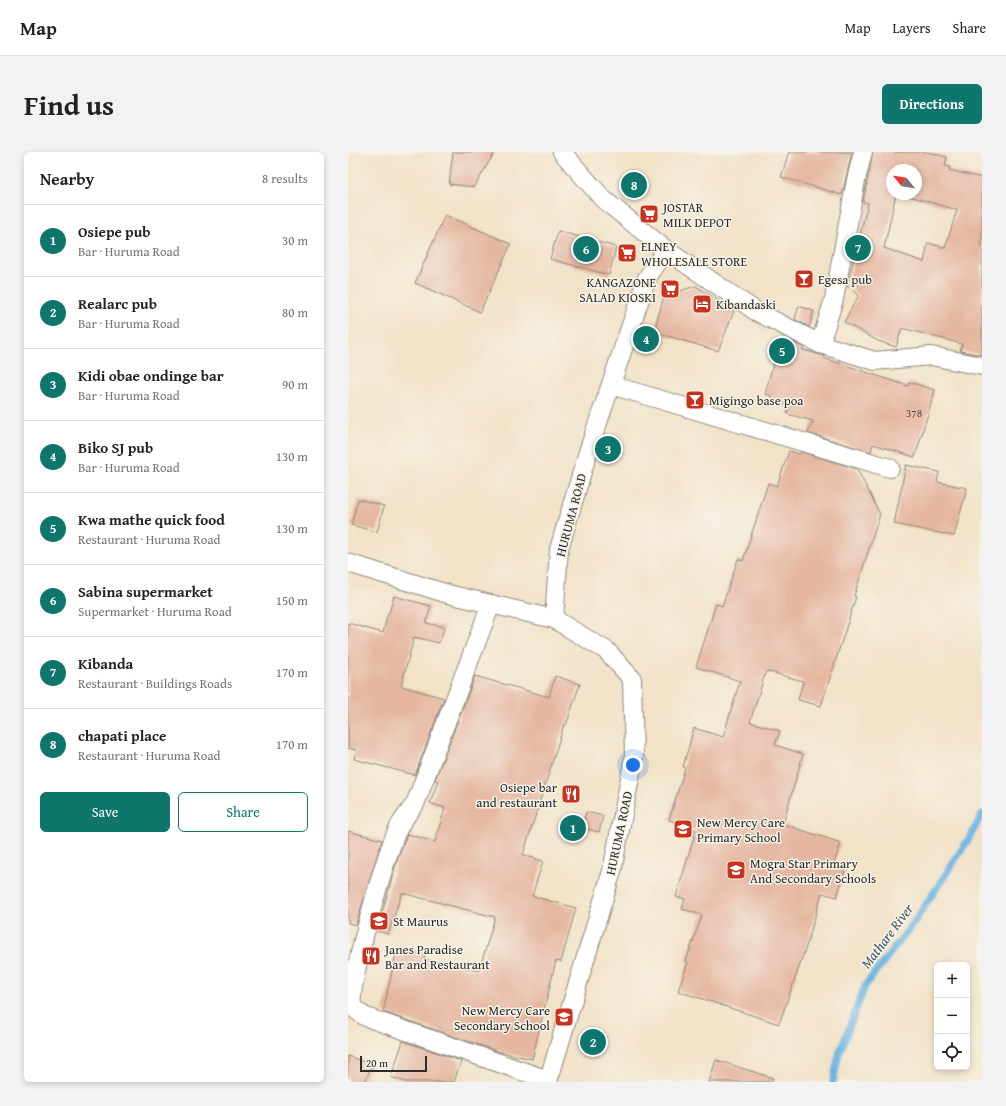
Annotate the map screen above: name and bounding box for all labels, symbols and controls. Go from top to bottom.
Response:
text: Map [20,14,57,42]
text: Map [845,18,871,38]
text: Layers [893,18,931,38]
text: Share [953,18,986,38]
text: Find us [24,84,114,125]
button: Directions [882,84,982,124]
north arrow [886,164,922,200]
text: Nearby [40,166,94,191]
text: 8 results [262,169,308,188]
pin: 8 [621,170,647,200]
place label: JOSTAR MILK DEPOT [661,198,732,232]
supermarket icon: JOSTAR MILK DEPOT [638,203,660,225]
text: Osiepe pub [78,221,150,242]
text: 1 [50,231,56,250]
text: 30 m [282,231,308,250]
pin: 7 [845,233,871,263]
pin: 6 [573,234,599,264]
place label: ELNEY WHOLESALE STORE [641,237,748,271]
text: Bar · Huruma Road [78,242,180,261]
supermarket icon: ELNEY WHOLESALE STORE [616,242,638,264]
bar icon: Egesa pub [793,268,815,290]
place label: Egesa pub [818,270,872,289]
place label: KANGAZONE SALAD KIOSKI [579,273,656,307]
supermarket icon: KANGAZONE SALAD KIOSKI [659,278,681,300]
text: Realarc pub [78,293,157,314]
hotel icon: Kibandaski [691,293,713,315]
place label: Kibandaski [716,295,776,314]
text: 2 [50,303,56,322]
text: 80 m [282,303,308,322]
text: Bar · Huruma Road [78,314,180,333]
pin: 4 [633,324,659,354]
pin: 5 [769,336,795,366]
text: Kidi obae ondinge bar [78,365,224,386]
text: 3 [50,375,56,394]
text: 90 m [282,375,308,394]
text: Bar · Huruma Road [78,386,180,405]
bar icon: Migingo base poa [684,389,706,411]
place label: Migingo base poa [709,391,804,410]
house number: 378 [906,405,922,421]
pin: 3 [595,434,621,464]
text: Biko SJ pub [78,437,153,458]
text: 4 [50,447,56,466]
text: 130 m [276,447,308,466]
text: Bar · Huruma Road [78,458,180,477]
street label: HURUMA ROAD [551,471,591,559]
text: Kwa mathe quick food [78,509,225,530]
text: 5 [50,519,56,538]
text: 130 m [276,519,308,538]
text: Restaurant · Huruma Road [78,530,221,549]
text: Sabina supermarket [78,581,213,602]
text: 6 [50,591,56,610]
text: 150 m [276,591,308,610]
text: Supermarket · Huruma Road [78,602,232,621]
text: Kibanda [78,653,133,674]
text: 7 [50,663,56,682]
text: 170 m [276,663,308,682]
text: Restaurant · Buildings Roads [78,674,232,693]
text: chapati place [78,725,166,746]
text: 8 [50,735,56,754]
text: 170 m [276,735,308,754]
text: Restaurant · Huruma Road [78,746,221,765]
your location [623,755,643,775]
place label: Osiepe bar and restaurant [476,778,558,812]
restaurant icon: Osiepe bar and restaurant [560,783,582,805]
street label: HURUMA ROAD [601,789,637,877]
button: Save [40,792,170,832]
button: Share [178,792,308,832]
pin: 1 [560,813,586,843]
place label: New Mercy Care Primary School [697,813,785,847]
school or university icon: New Mercy Care Primary School [672,818,694,840]
place label: Mogra Star Primary And Secondary Schools [750,854,876,888]
school or university icon: Mogra Star Primary And Secondary Schools [725,859,747,881]
water label: Mathare River [856,899,918,973]
school or university icon: St Maurus [368,910,390,932]
place label: St Maurus [393,912,448,931]
place label: Janes Paradise Bar and Restaurant [383,940,490,974]
restaurant icon: Janes Paradise Bar and Restaurant [360,945,382,967]
map controls [934,962,970,1070]
button: + [934,962,970,998]
button: − [934,998,970,1034]
place label: New Mercy Care Secondary School [454,1001,550,1035]
school or university icon: New Mercy Care Secondary School [553,1006,575,1028]
pin: 2 [580,1027,606,1057]
button: locate [934,1034,970,1070]
scale bar [360,1054,427,1073]
text: 20 m [366,1055,388,1071]

